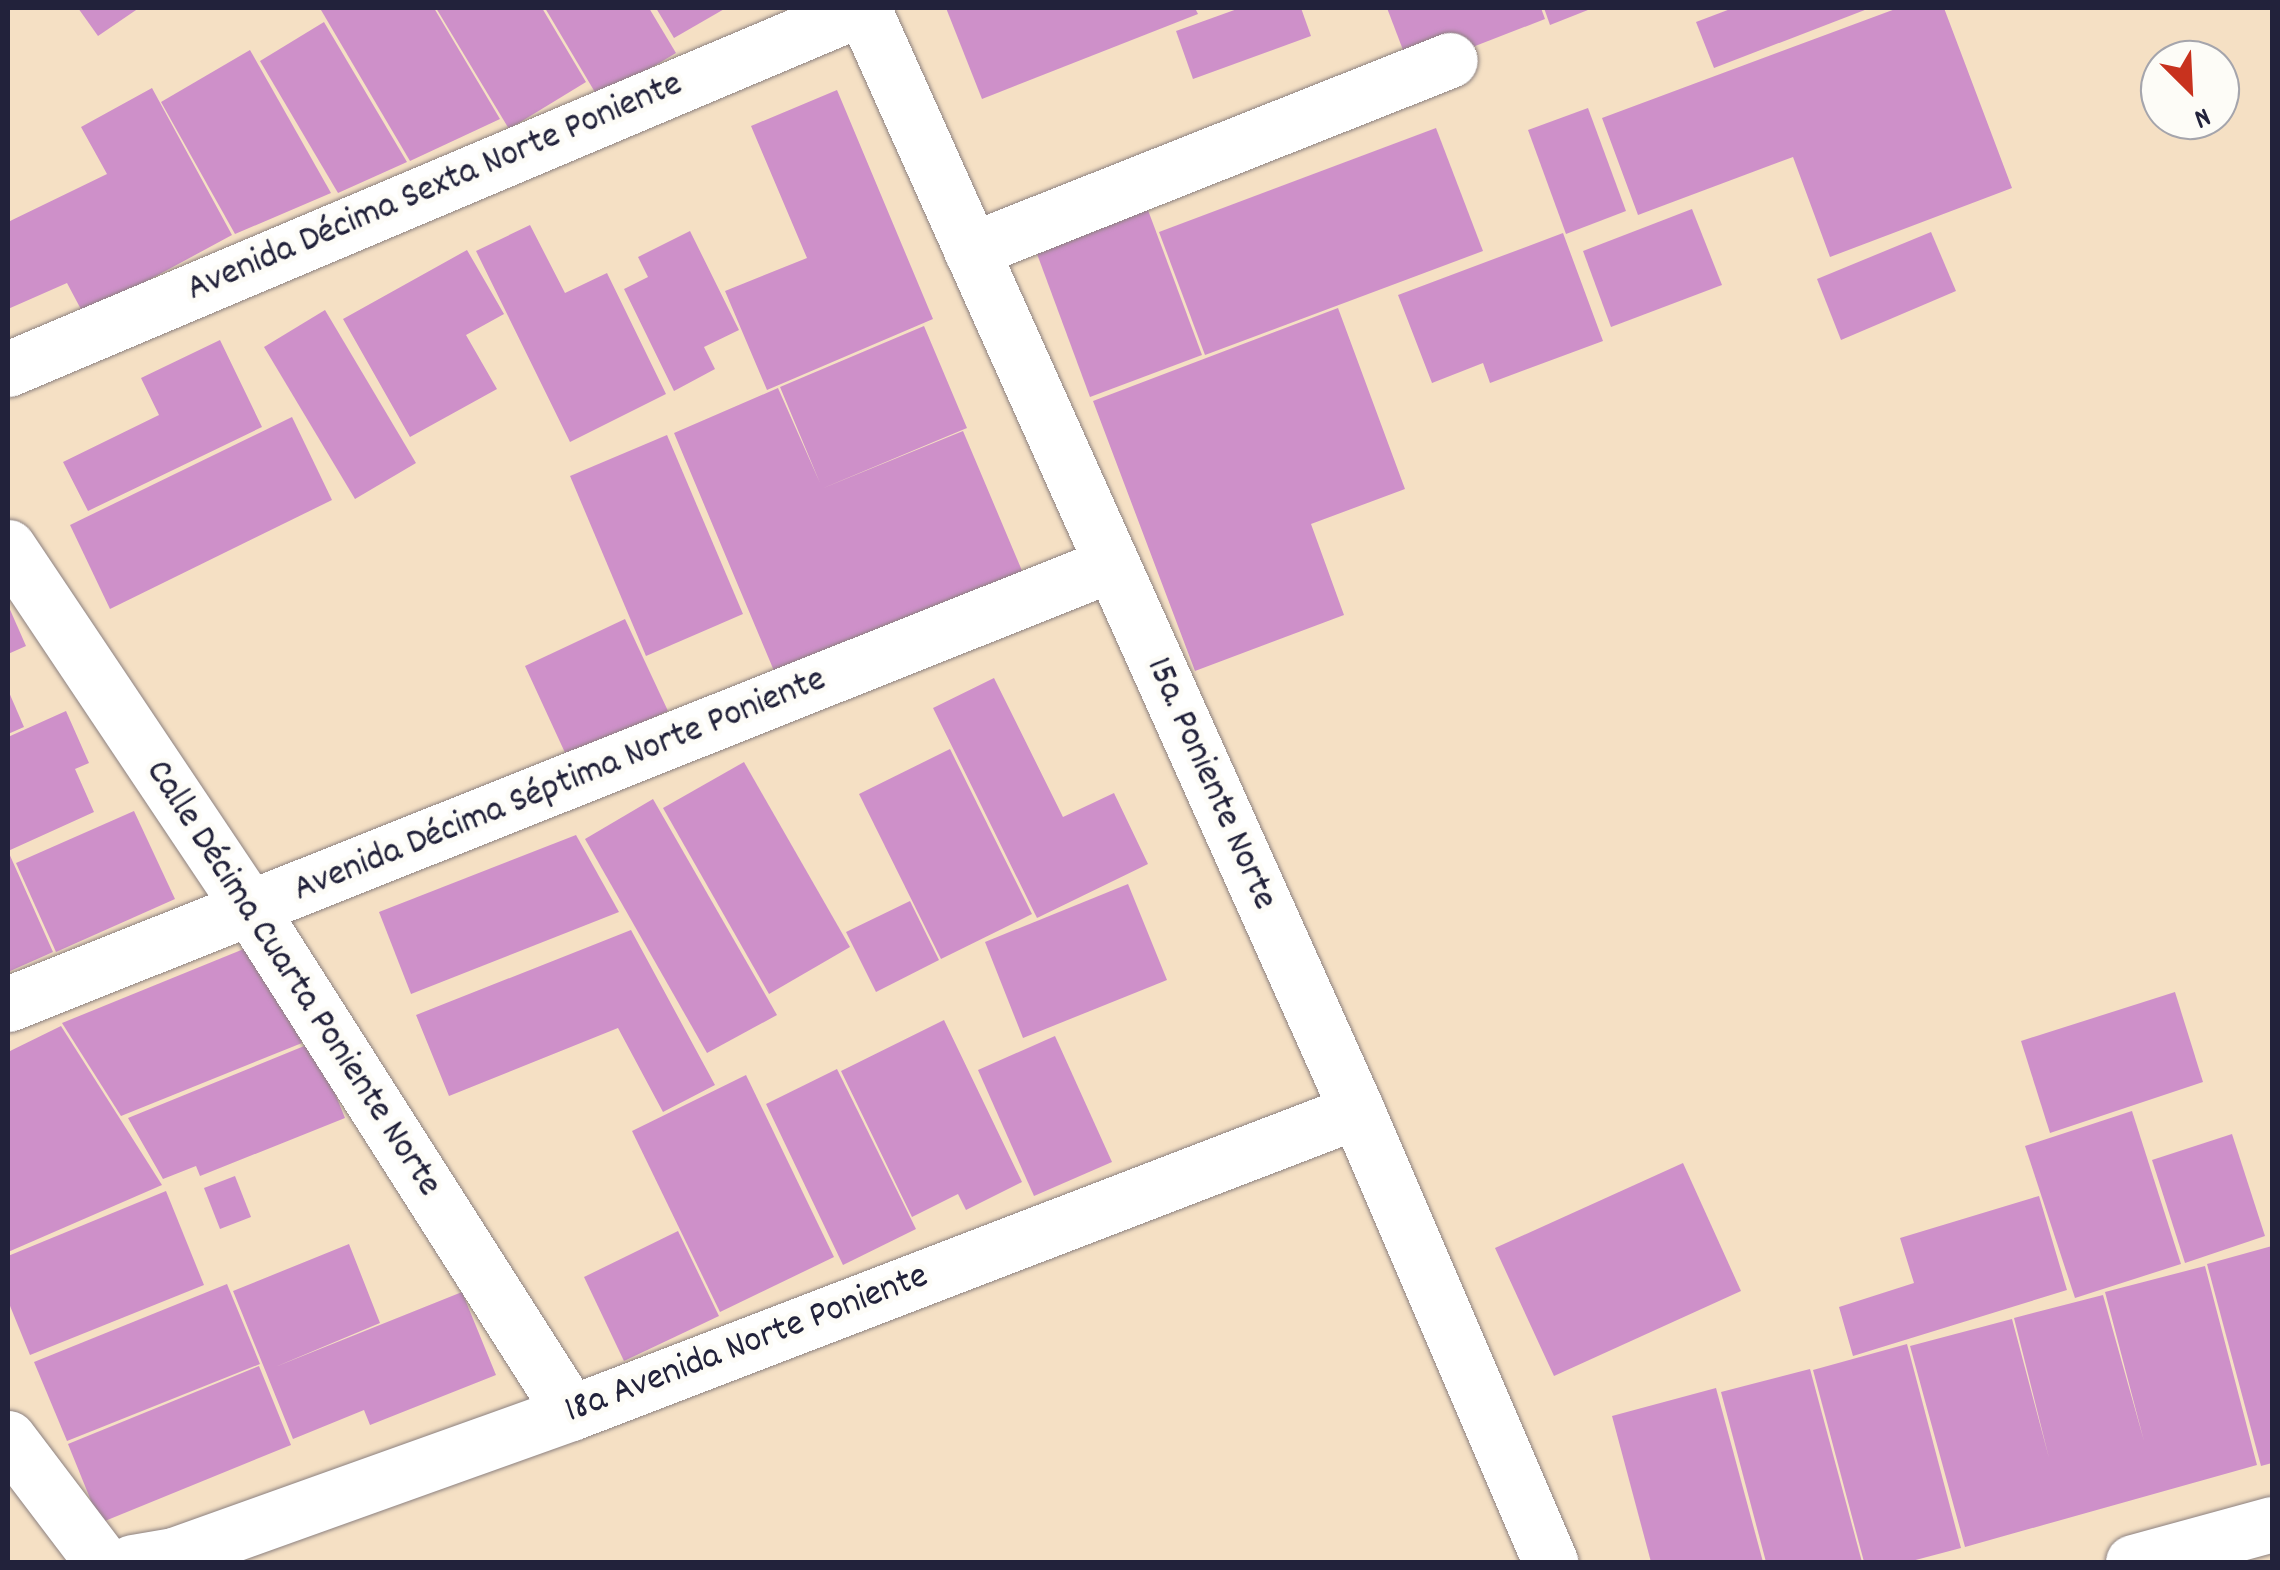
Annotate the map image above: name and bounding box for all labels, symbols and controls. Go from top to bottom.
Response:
north arrow [2140,40,2240,140]
street label: Avenida Décima Sexta Norte Poniente [180,63,690,313]
text: N [2187,94,2216,137]
street label: 15a. Poniente Norte [1134,651,1286,917]
street label: Avenida Décima Séptima Norte Poniente [287,658,833,914]
street label: Calle Décima Cuarta Poniente Norte [134,752,450,1206]
street label: 18a Avenida Norte Poniente [559,1255,935,1435]

